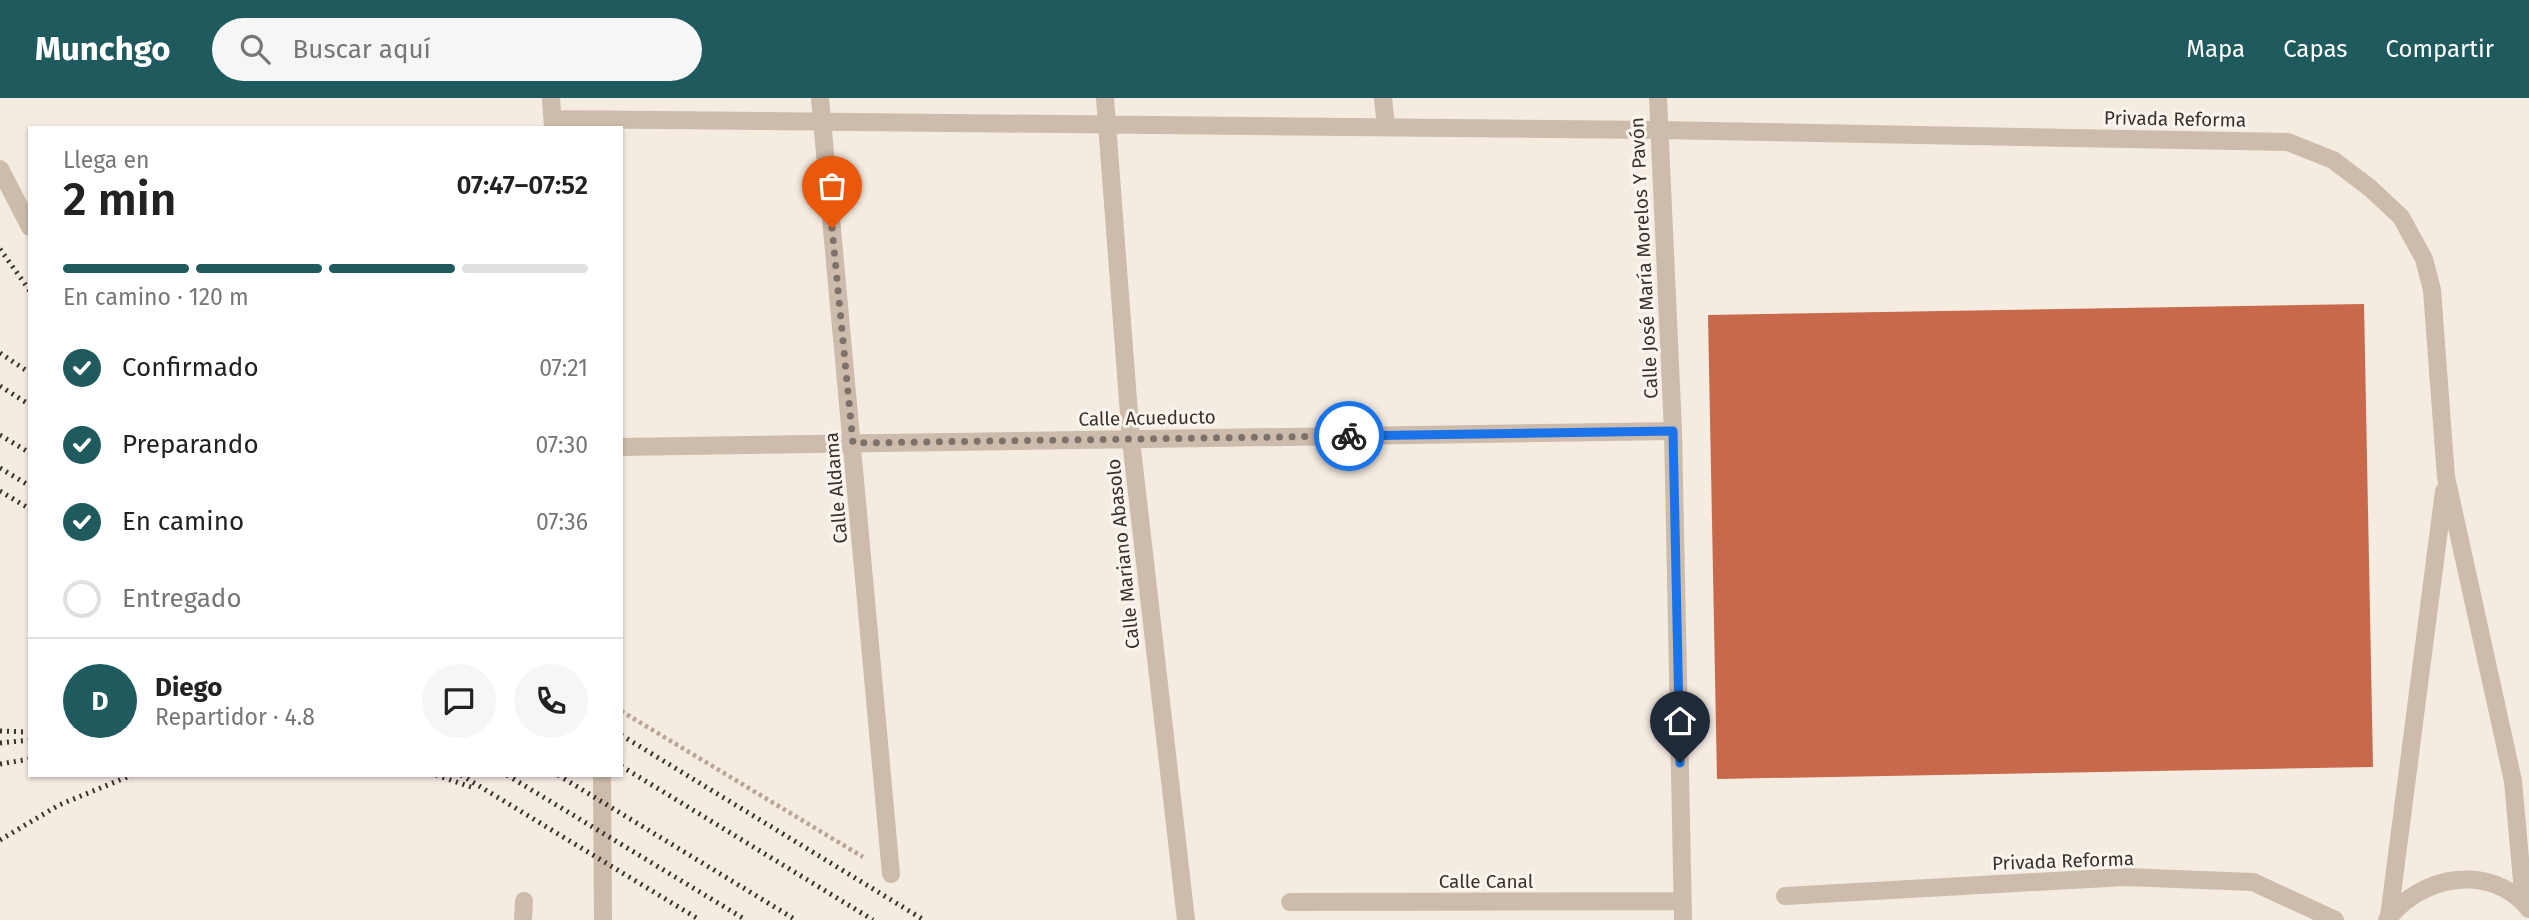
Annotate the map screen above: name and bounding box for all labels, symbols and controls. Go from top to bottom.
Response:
search box [212,18,702,81]
text: Munchgo [35,29,170,69]
icon: search [236,30,274,68]
text: Buscar aquí [292,34,431,65]
text: Mapa [2186,35,2245,63]
text: Capas [2283,35,2347,63]
text: Compartir [2385,35,2494,63]
street label: Privada Reforma [2104,106,2246,132]
street label: Calle José María Morelos Y Pavón [1625,117,1663,399]
text: Llega en [63,146,149,174]
pin [802,156,862,228]
icon: bag [813,167,851,205]
text: 07:47–07:52 [456,170,588,201]
text: 2 min [63,172,176,227]
text: En camino · 120 m [63,283,249,311]
icon: check [63,349,101,387]
text: Confirmado [122,352,259,383]
text: 07:21 [539,354,588,382]
courier [1314,401,1384,471]
street label: Calle Acueducto [1078,405,1216,431]
icon: bike [1330,417,1368,455]
icon: check [63,426,101,464]
text: Preparando [122,429,259,460]
text: 07:30 [535,431,588,459]
street label: Calle Aldama [820,431,852,545]
street label: Calle Mariano Abasolo [1102,458,1144,650]
icon: check [63,503,101,541]
text: En camino [122,506,244,537]
text: 07:36 [536,508,588,536]
text: Entregado [122,583,242,614]
button: chat [422,664,496,738]
button: phone [514,664,588,738]
text: Diego [155,672,223,703]
text: D [92,686,108,717]
pin [1650,691,1710,763]
icon: home [1661,702,1699,740]
text: Repartidor · 4.8 [155,703,315,731]
street label: Privada Reforma [1992,847,2134,875]
street label: Calle Canal [1439,870,1534,893]

